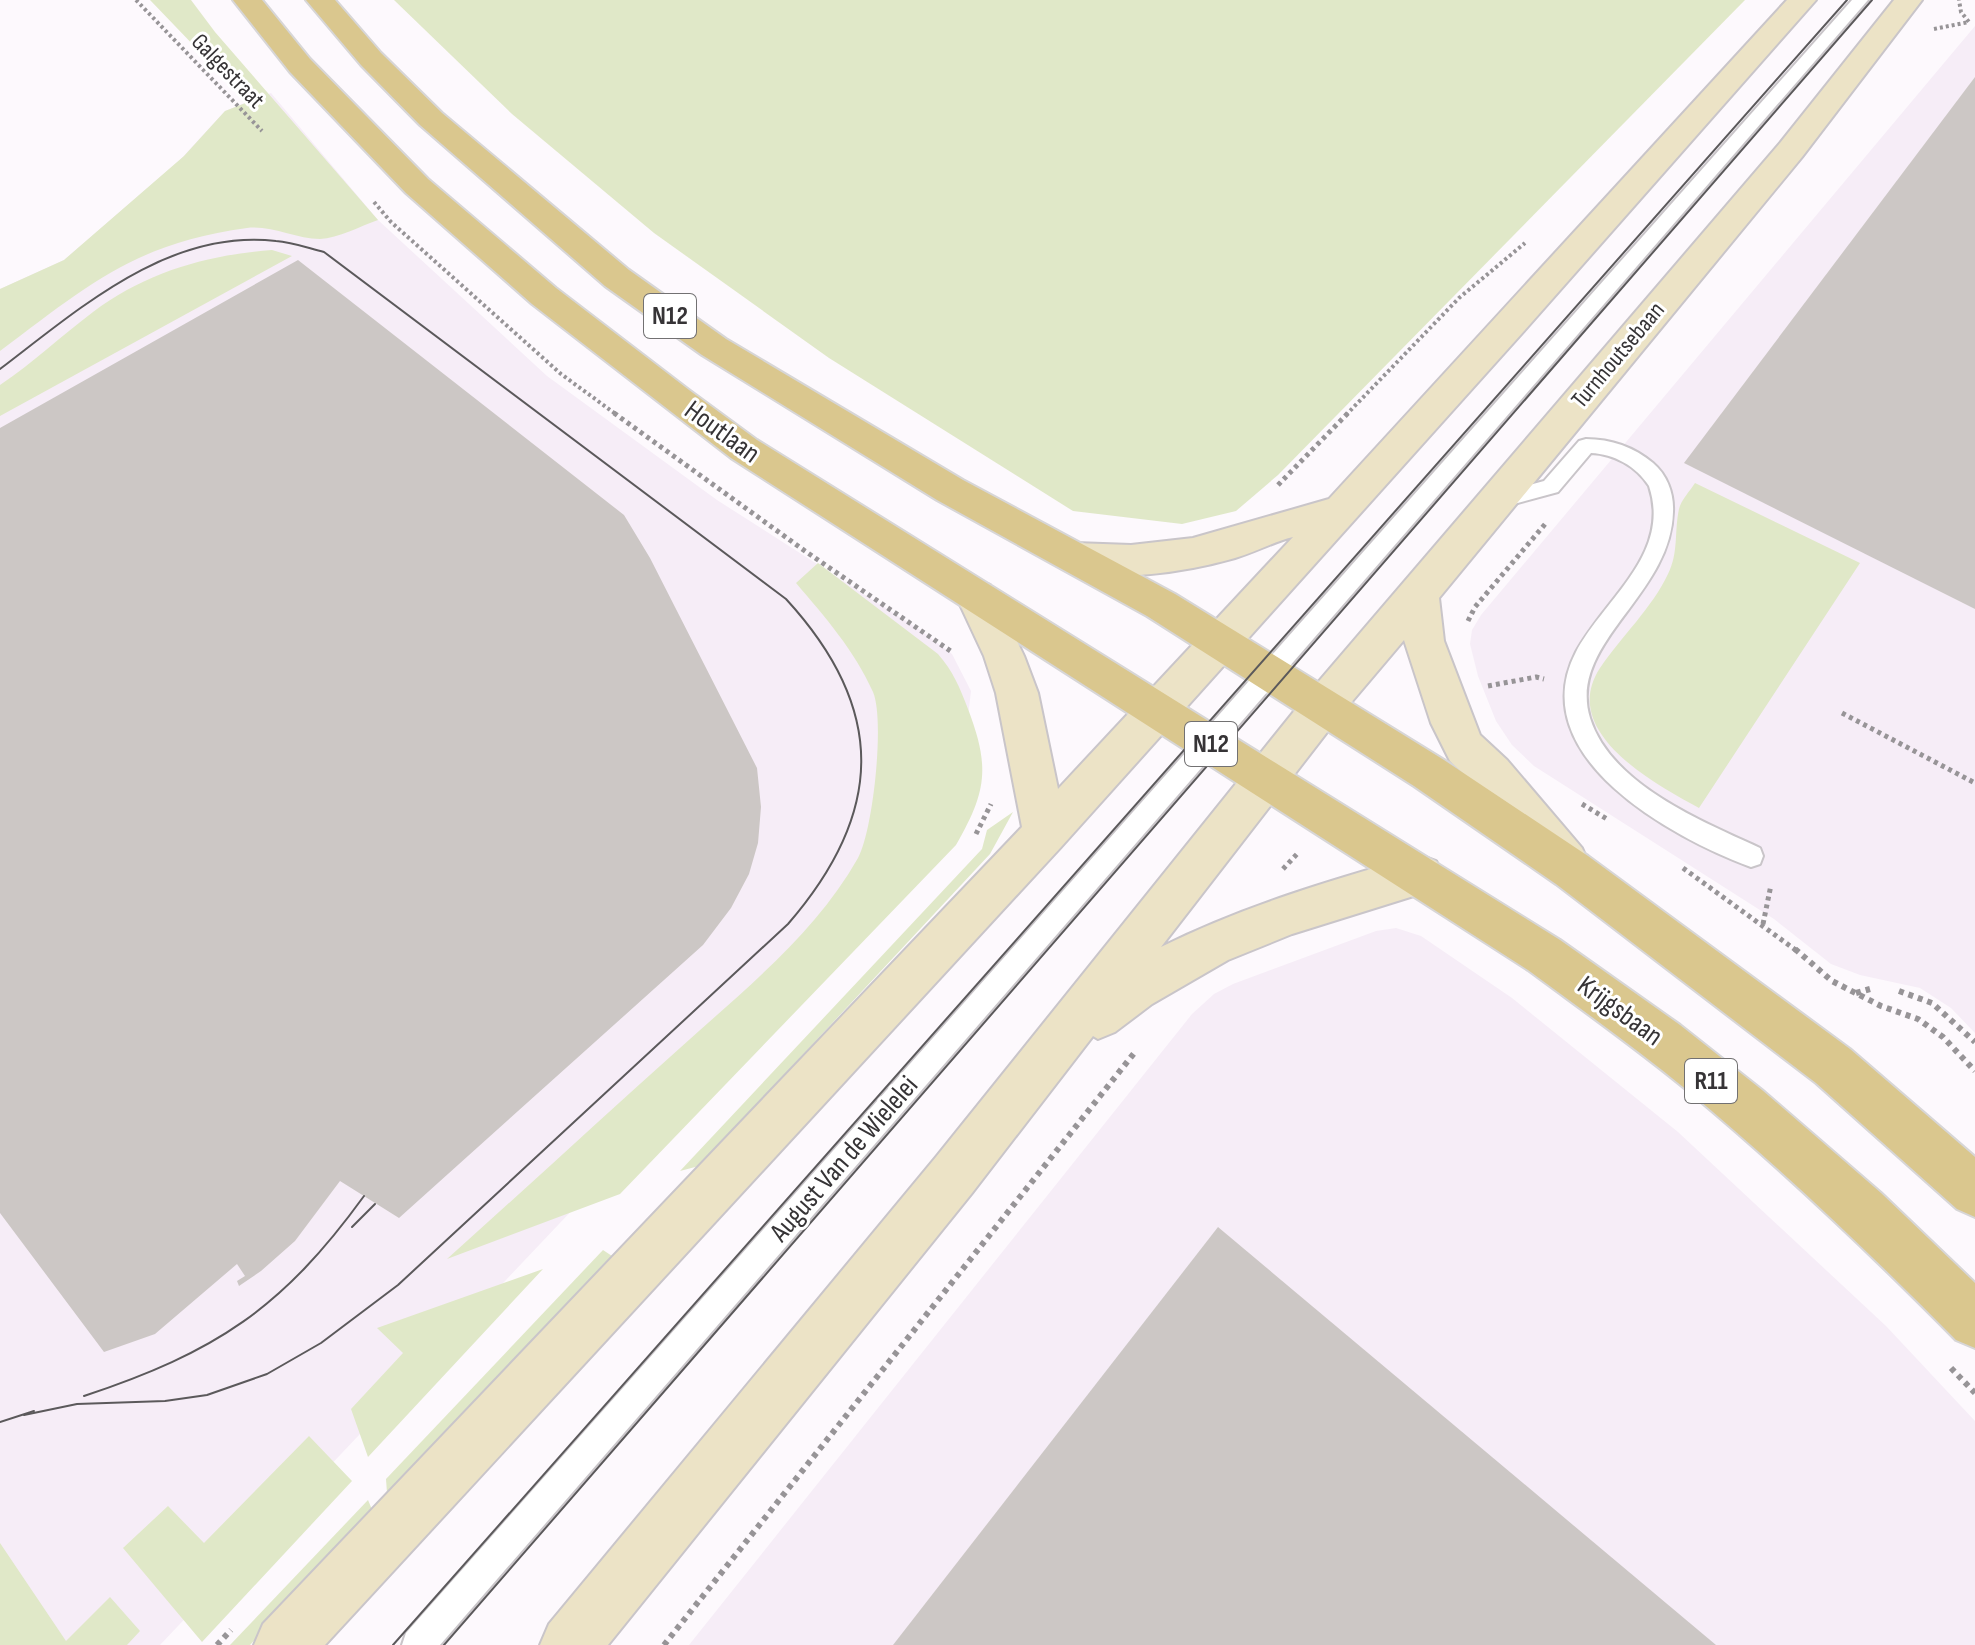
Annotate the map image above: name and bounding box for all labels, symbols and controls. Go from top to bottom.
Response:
street label: Galgestraat [185,28,271,114]
road number: N12 [644,294,696,338]
street label: Turnhoutsebaan [1565,296,1671,414]
street label: Houtlaan [678,394,766,470]
road number: N12 [1185,722,1237,766]
street label: Krijgsbaan [1571,969,1669,1053]
road number: R11 [1685,1059,1737,1103]
street label: August Van de Wielelei [762,1069,925,1249]

